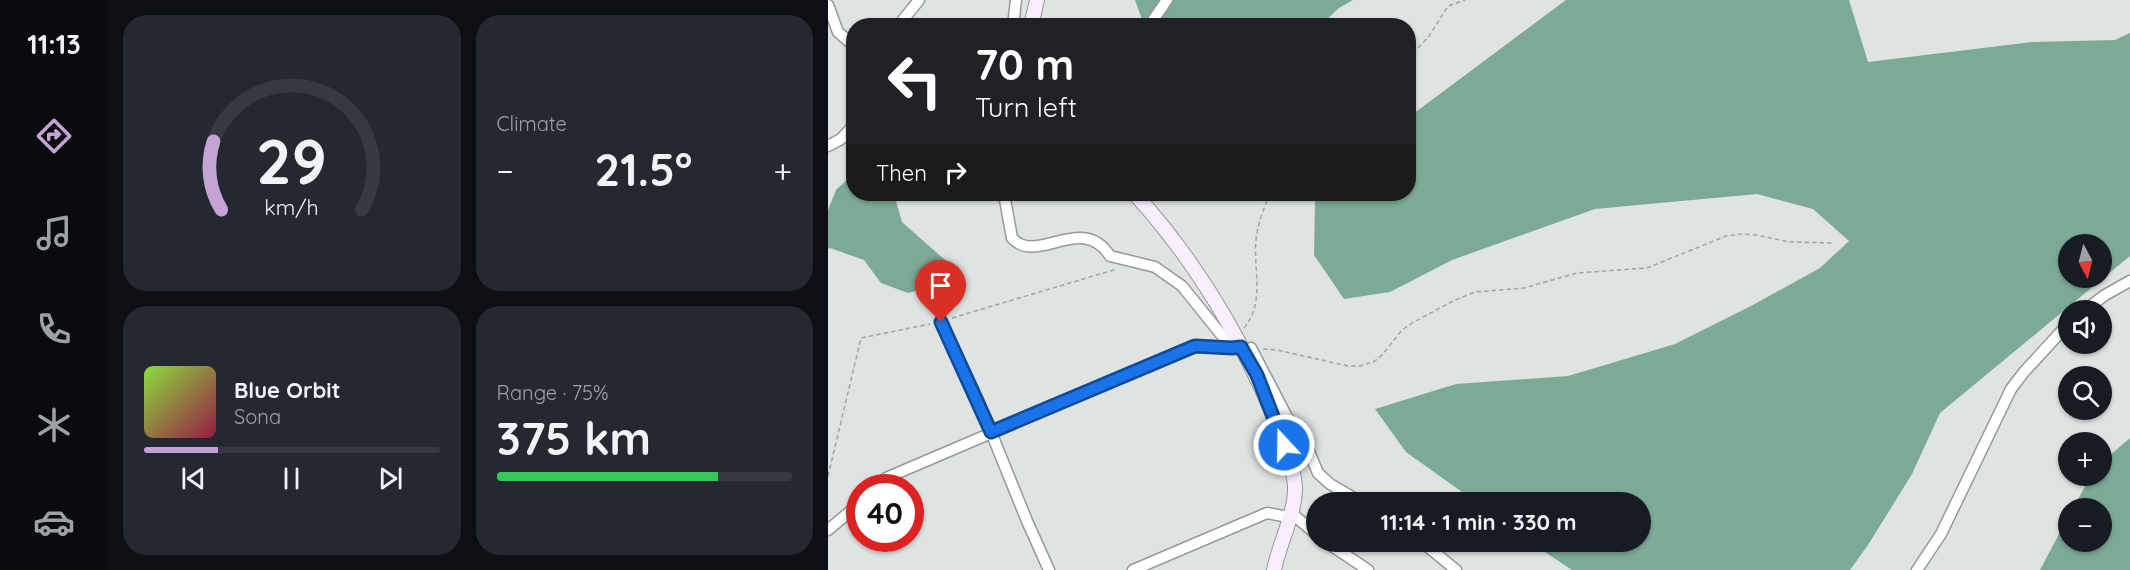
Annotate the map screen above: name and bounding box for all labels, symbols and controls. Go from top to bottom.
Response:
text: 11:13 [27,27,81,61]
text: 70 m [975,38,1074,91]
icon: left [876,42,954,120]
text: Turn left [975,90,1077,124]
text: Climate [497,111,567,136]
icon: directions [33,115,75,157]
text: 29 [256,122,327,200]
text: 21.5° [595,141,692,197]
text: − [497,150,514,191]
text: + [773,150,792,191]
icon: right [939,156,972,189]
text: Then [876,159,927,187]
text: km/h [265,194,319,220]
icon: music [33,212,75,254]
north arrow [2058,234,2112,288]
map controls [2058,234,2112,552]
pin [915,260,966,322]
icon: arrive [924,269,957,302]
button: sound [2058,300,2112,354]
icon: phone [33,308,75,350]
button: search [2058,366,2112,420]
text: Blue Orbit [234,376,340,404]
text: Range · 75% [497,380,609,405]
icon: climate [33,404,75,446]
text: Sona [234,404,281,429]
text: 375 km [497,410,651,466]
position arrow [1252,413,1316,477]
button: + [2058,432,2112,486]
icon: previous [177,462,210,495]
icon: pause [275,462,308,495]
icon: next [374,462,407,495]
speed limit sign: 40 [846,474,924,552]
button: − [2058,498,2112,552]
icon: car [33,501,75,543]
text: 11:14 · 1 min · 330 m [1381,508,1576,536]

